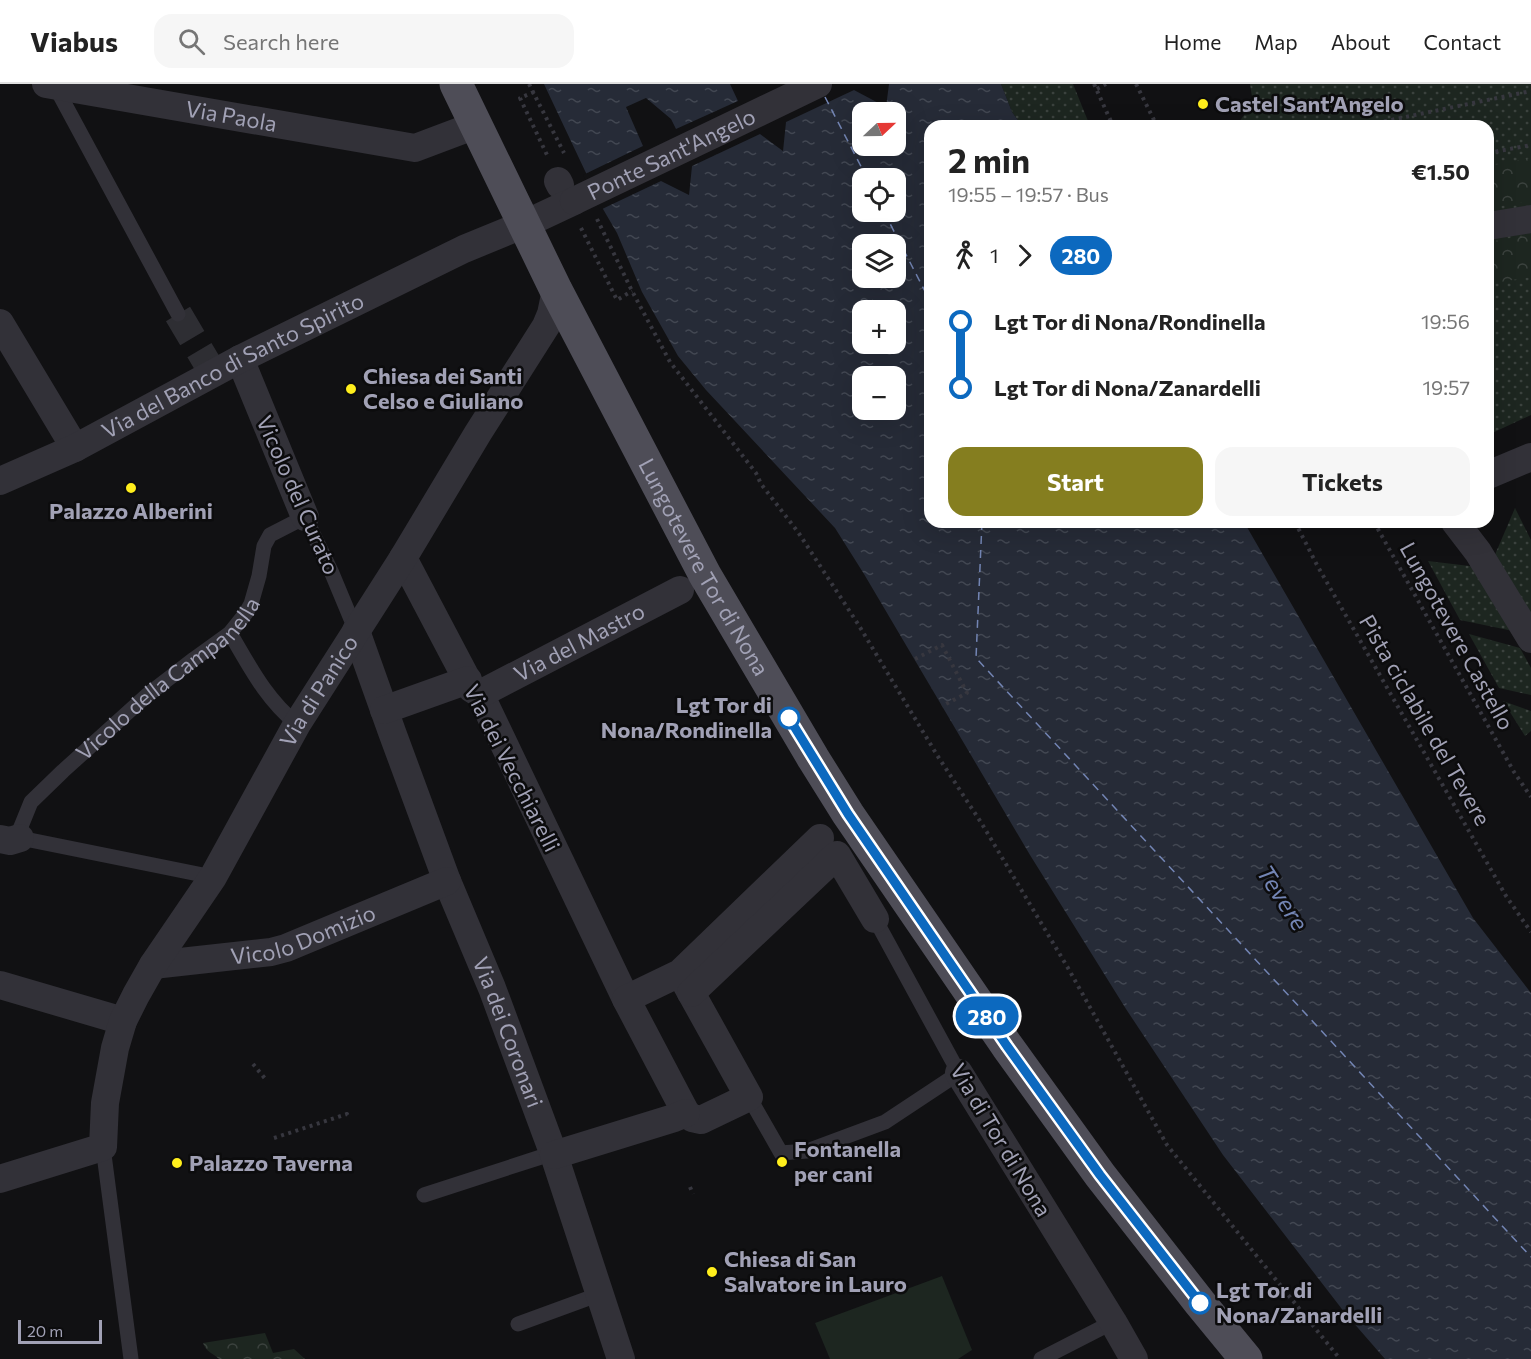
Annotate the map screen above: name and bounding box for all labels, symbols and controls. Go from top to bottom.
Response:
search box [154,14,574,68]
text: Viabus [30,24,118,58]
icon: search [175,25,208,58]
text: Search here [223,28,339,55]
text: Home [1164,29,1221,54]
text: Map [1254,29,1298,54]
text: About [1331,29,1390,54]
text: Contact [1423,29,1501,54]
place label: Castel Sant’Angelo [1215,90,1404,117]
street label: Via Paola [184,94,279,137]
marker: Castel Sant’Angelo [1196,97,1210,111]
street label: Ponte Sant'Angelo [583,102,760,206]
north arrow [852,102,906,156]
map controls [852,102,906,420]
text: 2 min [948,139,1030,180]
text: €1.50 [1411,158,1470,185]
button: locate [852,168,906,222]
text: 19:55 – 19:57 · Bus [948,182,1109,206]
button: layers [852,234,906,288]
icon: walk [948,239,981,272]
icon: forward [1008,239,1041,272]
text: 1 [990,243,999,267]
text: 280 [1062,243,1100,268]
street label: Via del Banco di Santo Spirito [97,286,368,444]
button: + [852,300,906,354]
text: Lgt Tor di Nona/Rondinella [994,308,1266,335]
text: 19:56 [1421,309,1470,333]
place label: Chiesa dei Santi Celso e Giuliano [363,362,523,414]
button: − [852,366,906,420]
text: Lgt Tor di Nona/Zanardelli [994,374,1261,401]
text: 19:57 [1423,375,1470,399]
marker: Chiesa dei Santi Celso e Giuliano [344,382,358,396]
street label: Vicolo del Curato [251,411,346,579]
button: Start [948,447,1203,516]
button: Tickets [1215,447,1470,516]
street label: Lungotevere Tor di Nona [633,454,775,680]
marker: Palazzo Alberini [124,481,138,495]
place label: Palazzo Alberini [49,497,213,524]
street label: Lungotevere Castello [1395,537,1520,734]
street label: Vicolo della Campanella [70,592,265,766]
street label: Via del Mastro [509,597,649,687]
street label: Pista ciclabile del Tevere [1354,609,1497,830]
street label: Via di Panico [273,630,363,751]
street label: Via dei Vecchiarelli [459,680,566,856]
place label: Lgt Tor di Nona/Rondinella [601,691,772,743]
marker: Lgt Tor di Nona/Rondinella [778,707,800,729]
water label: Tevere [1251,859,1315,936]
street label: Vicolo Domizio [229,898,379,969]
street label: Via dei Coronari [467,952,549,1111]
line badge: 280 [952,996,1022,1036]
text: 280 [968,1004,1006,1029]
street label: Via di Tor di Nona [945,1058,1058,1221]
place label: Fontanella per cani [794,1135,901,1187]
place label: Palazzo Taverna [189,1149,353,1176]
marker: Fontanella per cani [775,1155,789,1169]
marker: Palazzo Taverna [170,1156,184,1170]
place label: Chiesa di San Salvatore in Lauro [724,1245,907,1297]
marker: Chiesa di San Salvatore in Lauro [705,1265,719,1279]
place label: Lgt Tor di Nona/Zanardelli [1216,1276,1382,1328]
marker: Lgt Tor di Nona/Zanardelli [1189,1292,1211,1314]
scale bar [18,1317,102,1344]
text: 20 m [27,1321,63,1340]

